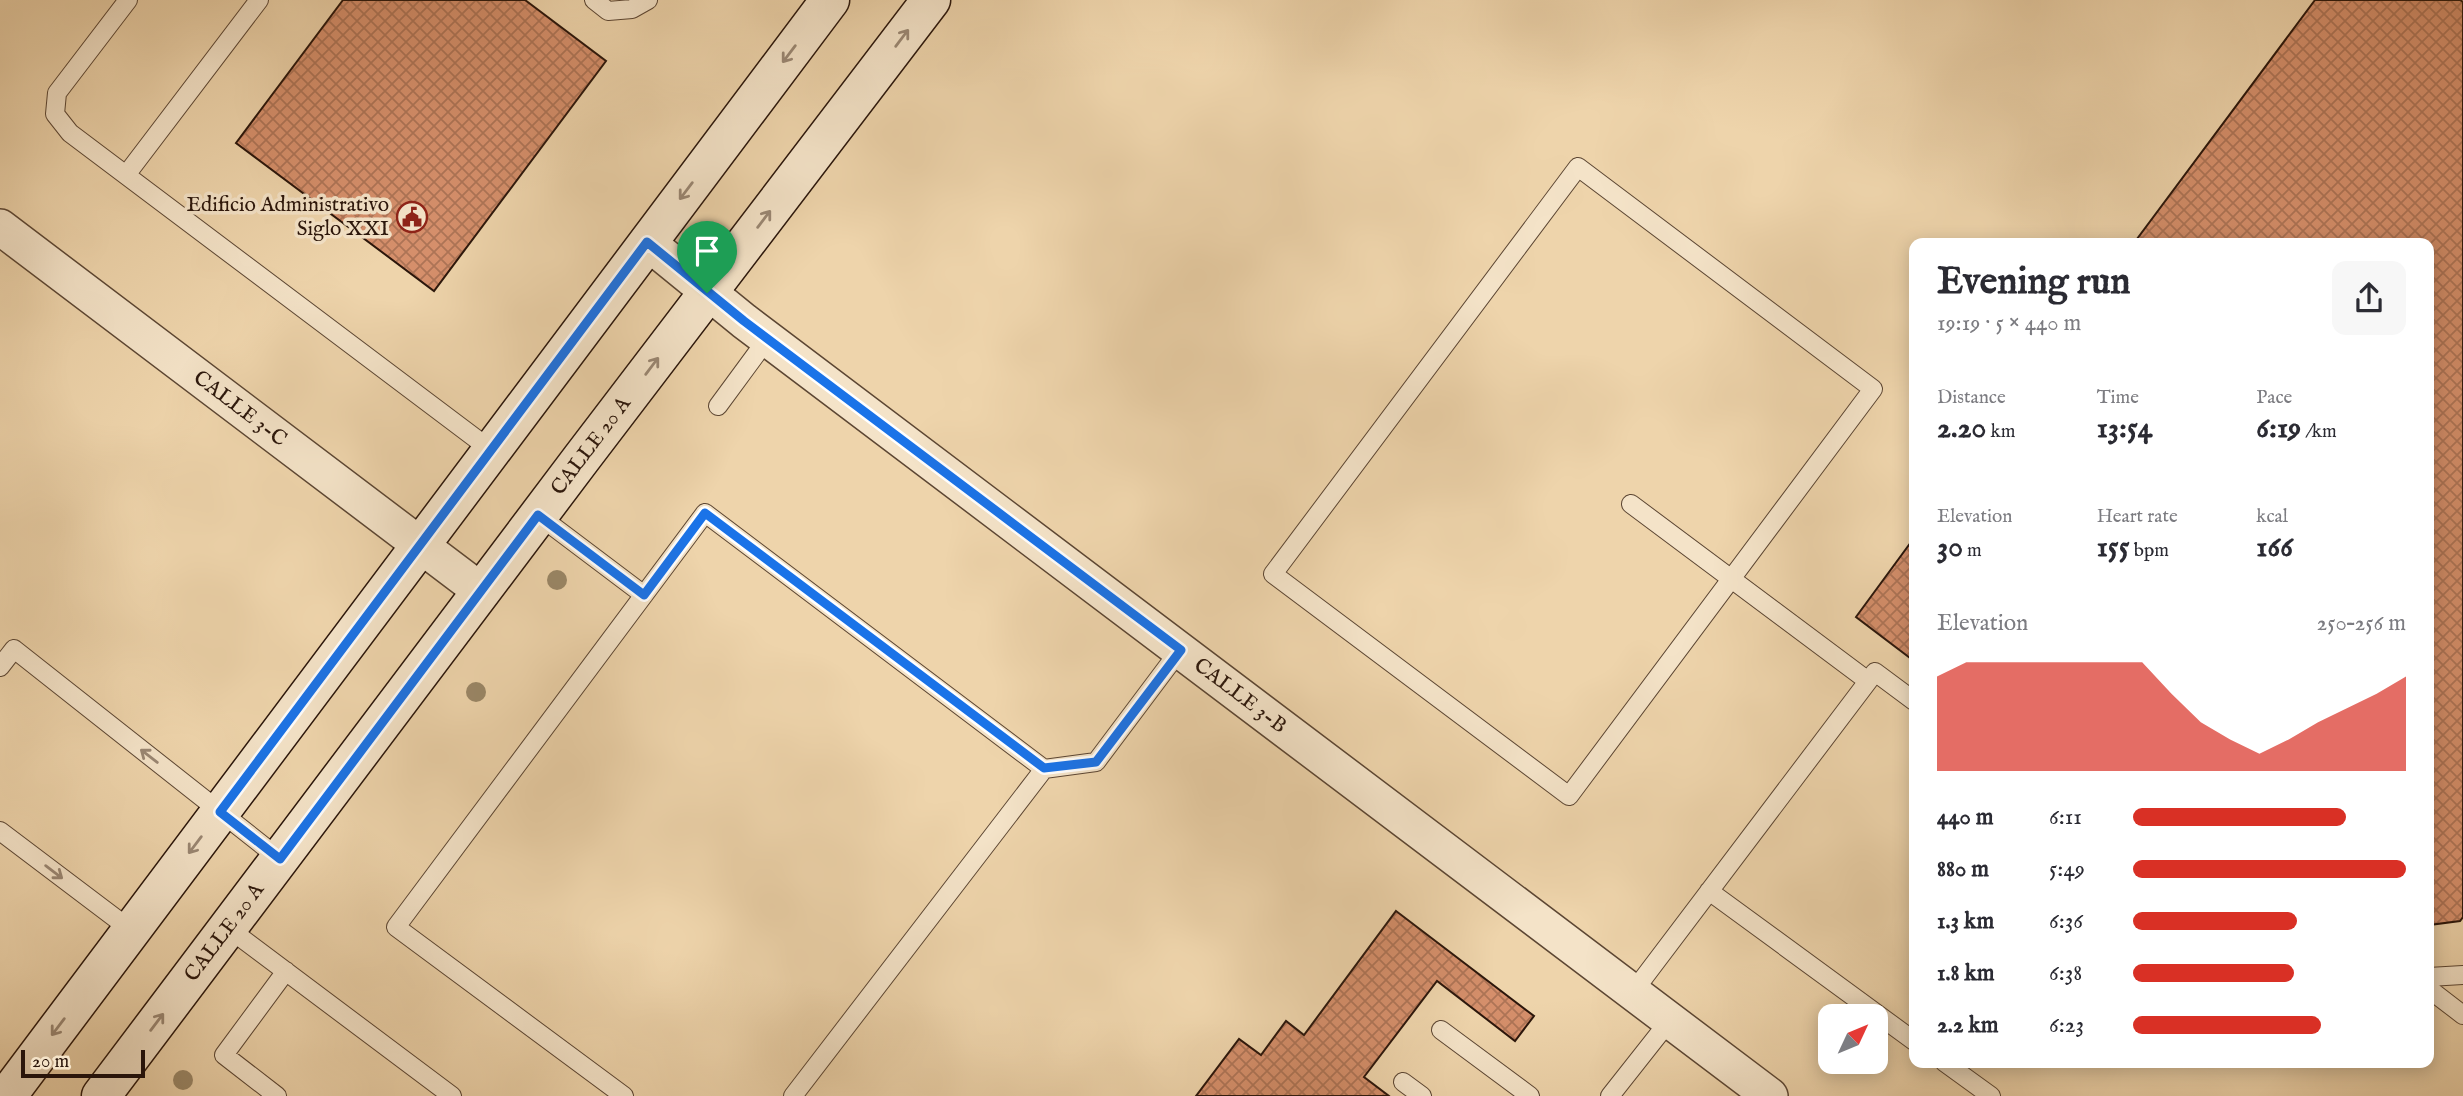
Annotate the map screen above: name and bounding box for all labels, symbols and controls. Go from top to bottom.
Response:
one-way arrow [894,29,909,48]
one-way arrow [782,45,797,63]
one-way arrow [678,181,693,200]
place label: Edificio Administrativo Siglo XXI [186,192,389,243]
public building icon: Edificio Administrativo Siglo XXI [395,200,429,234]
one-way arrow [756,210,771,229]
pin [677,221,737,293]
icon: arrive [688,232,726,270]
text: Evening run [1937,259,2131,307]
button: share [2332,261,2406,335]
text: 19:19 · 5 × 440 m [1937,309,2081,338]
one-way arrow [644,356,659,375]
street label: CALLE 3-C [188,364,292,453]
text: Distance [1937,386,2006,410]
text: Time [2097,386,2139,410]
text: Pace [2256,386,2292,410]
street label: CALLE 20 A [545,391,638,501]
text: 2.20 [1937,410,1986,448]
text: 13:54 [2097,410,2152,448]
text: 6:19 [2256,410,2301,448]
text: km [1986,420,2015,444]
text: /km [2301,420,2337,444]
text: Elevation [1937,505,2012,529]
text: Heart rate [2097,505,2178,529]
text: kcal [2256,505,2288,529]
text: 30 [1937,529,1963,567]
text: 155 [2097,529,2130,567]
text: 166 [2256,529,2293,567]
text: m [1963,539,1982,563]
text: bpm [2130,539,2169,563]
text: Elevation [1937,609,2028,638]
text: 250–256 m [2317,609,2406,638]
street label: CALLE 3-B [1188,652,1292,740]
one-way arrow [140,749,159,764]
text: 440 m [1937,803,1994,832]
text: 6:11 [2049,803,2082,832]
one-way arrow [187,836,202,854]
text: 880 m [1937,855,1989,884]
text: 5:49 [2049,855,2085,884]
one-way arrow [45,864,64,879]
street label: CALLE 20 A [178,877,271,987]
text: 1.3 km [1937,907,1994,936]
text: 6:36 [2049,907,2083,936]
text: 1.8 km [1937,959,1995,988]
text: 6:38 [2049,959,2082,988]
north arrow [1818,1004,1888,1074]
map controls [1818,1004,1888,1074]
text: 2.2 km [1937,1011,1999,1040]
text: 6:23 [2049,1011,2084,1040]
one-way arrow [149,1013,164,1032]
one-way arrow [51,1017,65,1036]
scale bar [21,1047,145,1079]
text: 20 m [32,1050,69,1074]

